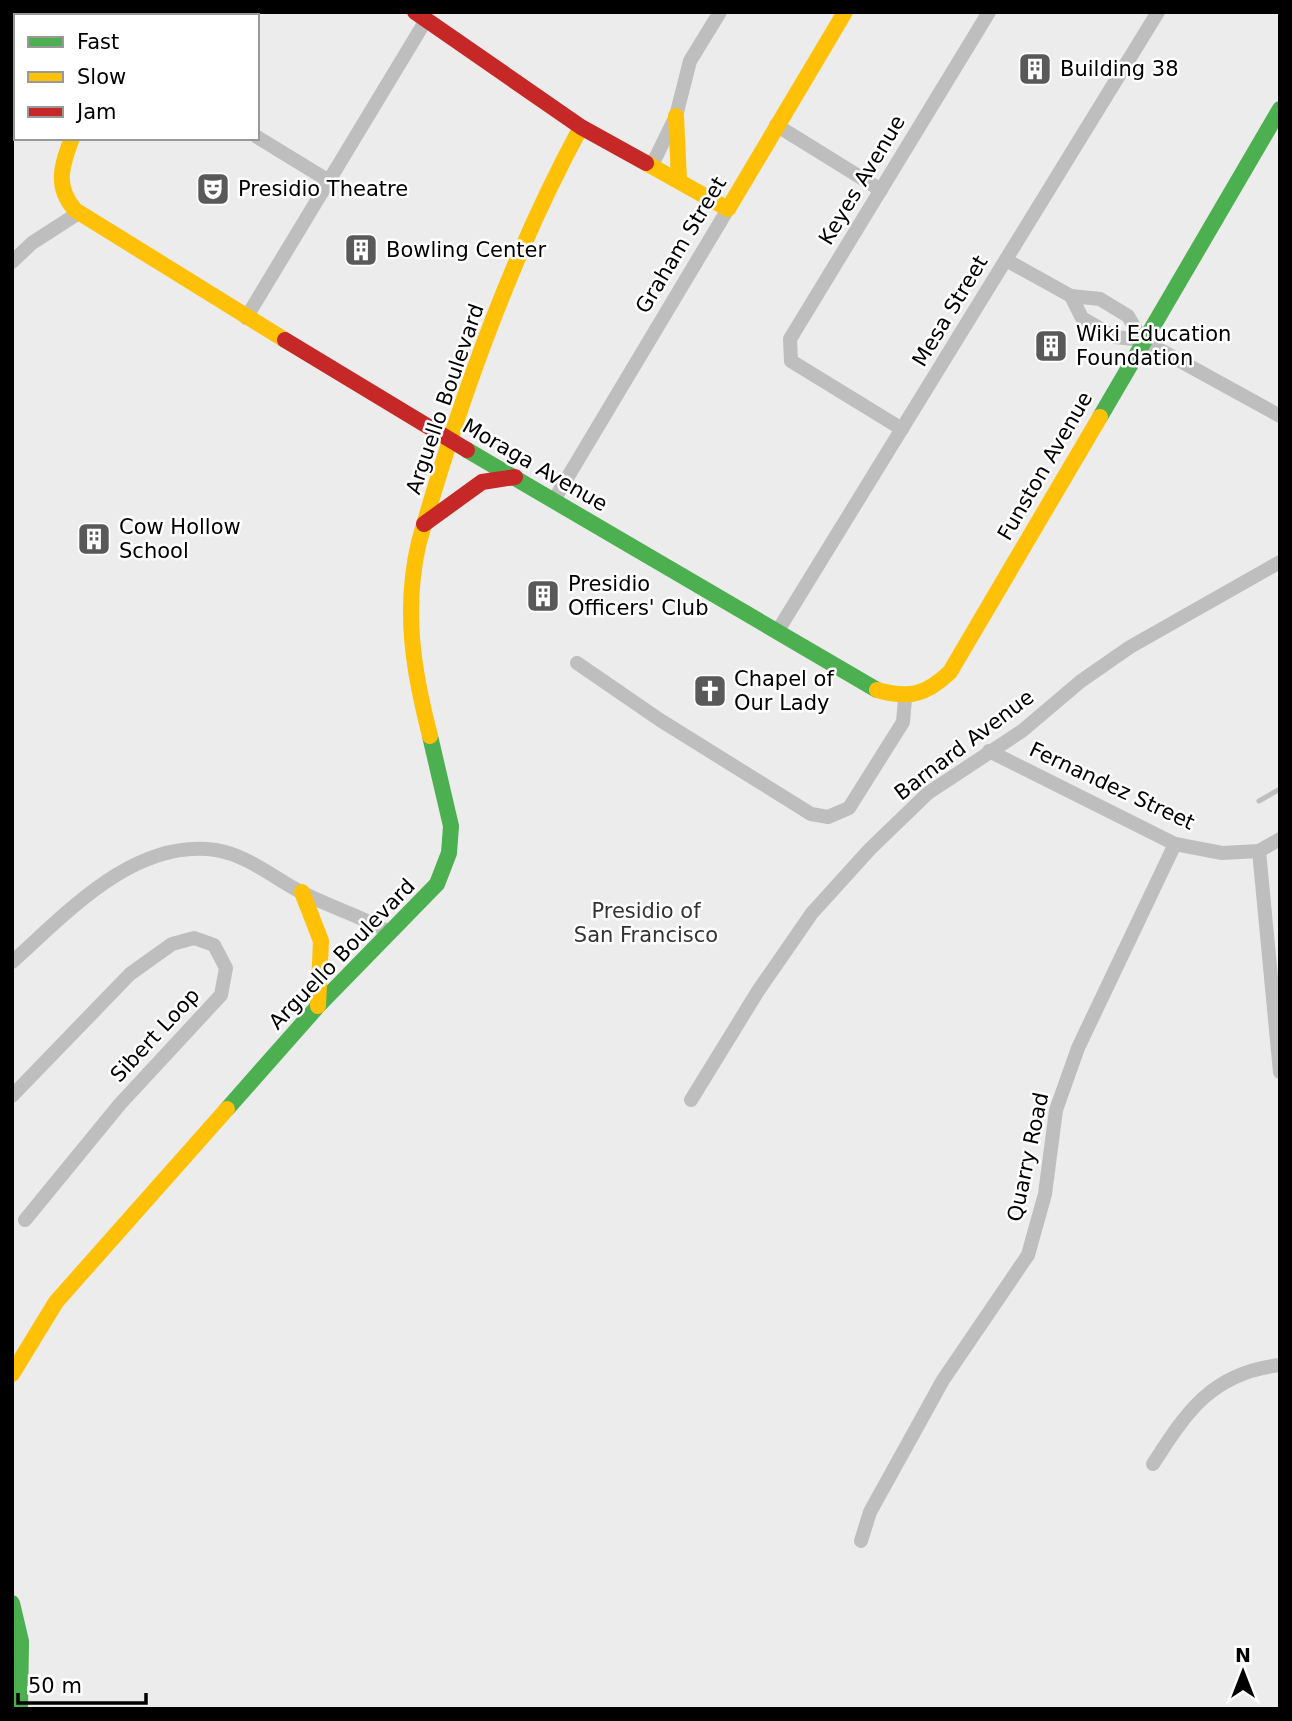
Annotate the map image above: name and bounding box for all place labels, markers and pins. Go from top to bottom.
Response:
building icon: Building 38 [1016,50,1054,88]
place label: Building 38 [1060,57,1179,81]
theatre icon: Presidio Theatre [194,170,232,208]
place label: Presidio Theatre [238,177,408,201]
building icon: Bowling Center [342,231,380,269]
place label: Bowling Center [386,238,546,262]
place label: Wiki Education Foundation [1076,322,1231,370]
building icon: Wiki Education Foundation [1032,327,1070,365]
place label: Cow Hollow School [119,515,241,563]
building icon: Cow Hollow School [75,520,113,558]
place label: Presidio Officers' Club [568,572,708,620]
building icon: Presidio Officers' Club [524,577,562,615]
place label: Chapel of Our Lady [734,667,834,715]
church icon: Chapel of Our Lady [691,672,729,710]

